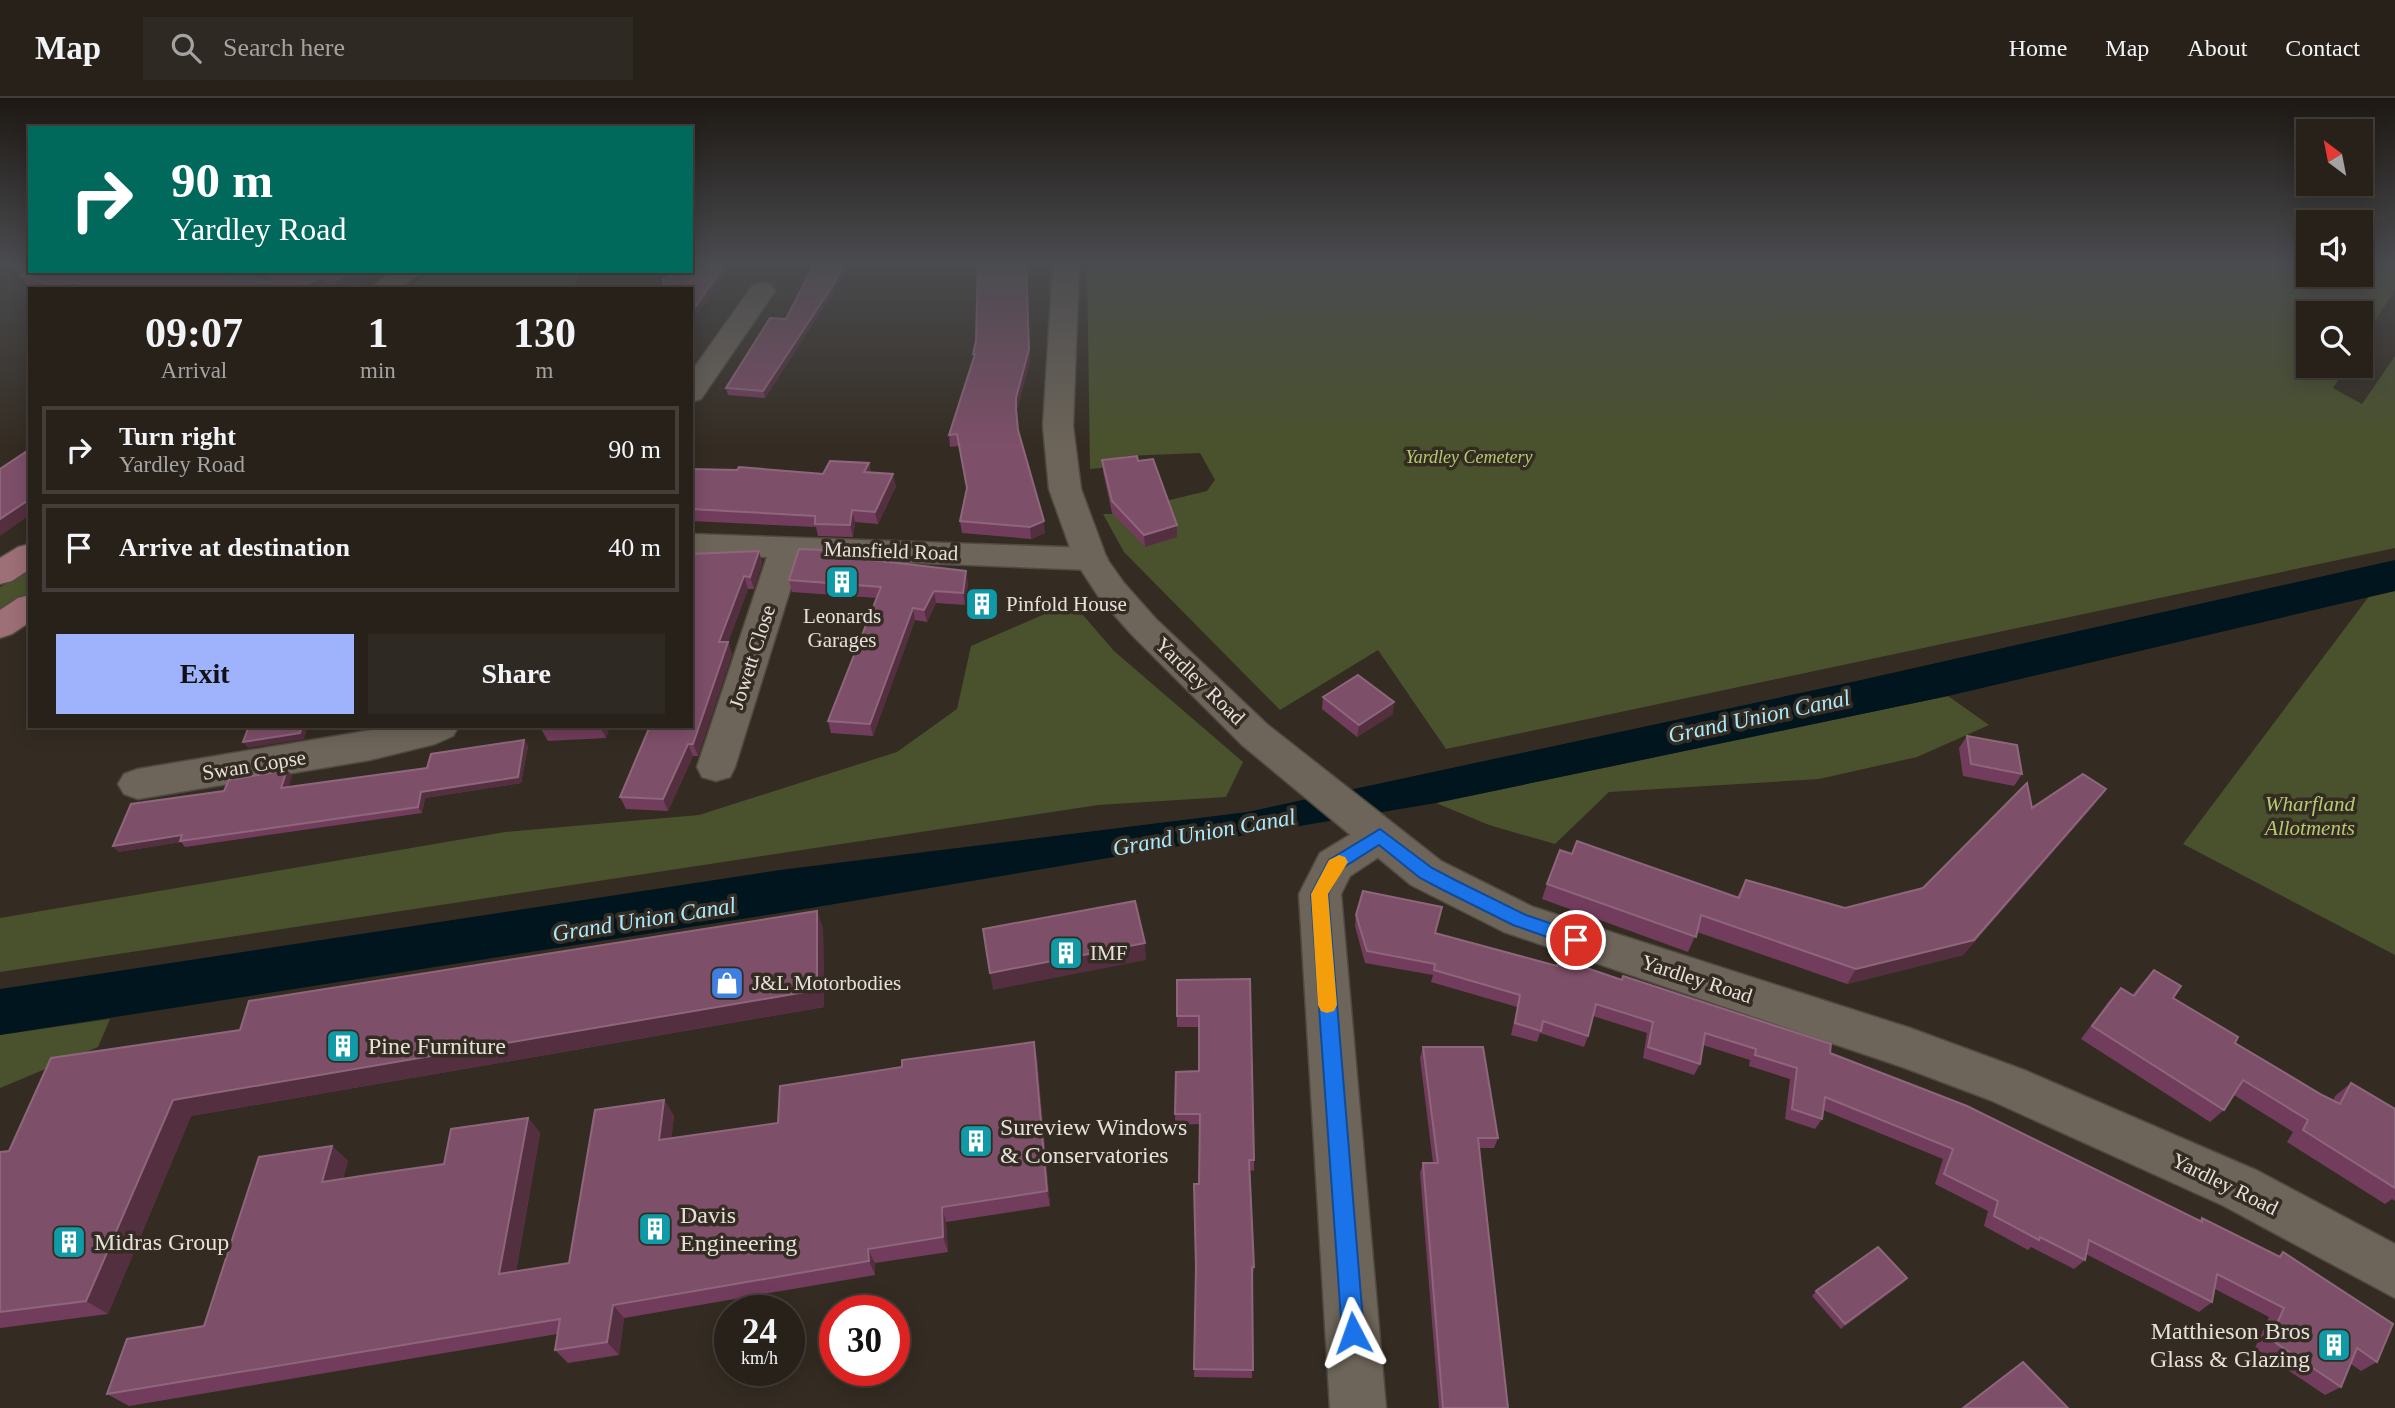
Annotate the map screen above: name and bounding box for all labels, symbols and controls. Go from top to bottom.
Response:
search box [143,17,633,80]
icon: search [167,29,205,67]
text: Map [35,30,101,66]
text: Search here [223,33,345,62]
text: Home [2009,35,2067,61]
text: Map [2105,35,2149,61]
text: About [2187,35,2247,61]
text: Contact [2285,35,2360,61]
north arrow [2296,119,2373,196]
map controls [2296,119,2373,378]
text: 90 m [171,153,273,208]
icon: right [56,154,147,245]
button: sound [2296,210,2373,287]
text: Yardley Road [171,211,346,247]
button: search [2296,301,2373,378]
text: 09:07 [145,310,243,356]
text: 1 [367,310,388,356]
text: 130 [513,310,576,356]
text: Arrival [161,358,227,383]
text: min [360,358,396,383]
text: m [535,358,553,383]
text: Turn right [119,422,236,451]
icon: right [60,431,98,469]
text: 90 m [608,435,661,464]
park label: Yardley Cemetery [1405,447,1533,467]
text: Yardley Road [119,452,245,477]
icon: arrive [60,529,98,567]
text: Arrive at destination [119,533,350,562]
text: 40 m [608,533,661,562]
street label: Mansfield Road [823,537,959,565]
building icon: Leonards Garages [823,563,861,601]
building icon: Pinfold House [963,585,1001,623]
place label: Pinfold House [1006,592,1127,616]
street label: Jowett Close [724,602,780,712]
place label: Leonards Garages [803,604,881,652]
street label: Yardley Road [1150,632,1250,730]
button: Exit [56,634,354,714]
button: Share [368,634,665,714]
water label: Grand Union Canal [1666,685,1852,748]
street label: Swan Copse [201,745,307,785]
park label: Wharfland Allotments [2263,792,2355,840]
water label: Grand Union Canal [1111,804,1297,861]
water label: Grand Union Canal [551,893,738,946]
pin [1546,910,1606,970]
icon: arrive [1557,921,1595,959]
building icon: IMF [1047,934,1085,972]
place label: IMF [1090,941,1127,965]
street label: Yardley Road [1639,950,1756,1008]
shop icon: J&L Motorbodies [708,964,746,1002]
place label: J&L Motorbodies [752,971,901,995]
building icon: Pine Furniture [324,1027,362,1065]
place label: Pine Furniture [368,1033,506,1059]
place label: Sureview Windows & Conservatories [1000,1114,1187,1168]
building icon: Sureview Windows & Conservatories [957,1122,995,1160]
street label: Yardley Road [2168,1148,2282,1220]
place label: Davis Engineering [680,1202,797,1256]
building icon: Davis Engineering [636,1210,674,1248]
building icon: Midras Group [50,1223,88,1261]
place label: Midras Group [94,1229,229,1255]
speed limit sign: 30 [819,1295,910,1386]
position arrow [1316,1296,1390,1370]
text: 24 [742,1312,777,1351]
place label: Matthieson Bros Glass & Glazing [2150,1318,2310,1372]
building icon: Matthieson Bros Glass & Glazing [2315,1326,2353,1364]
text: km/h [741,1348,778,1368]

